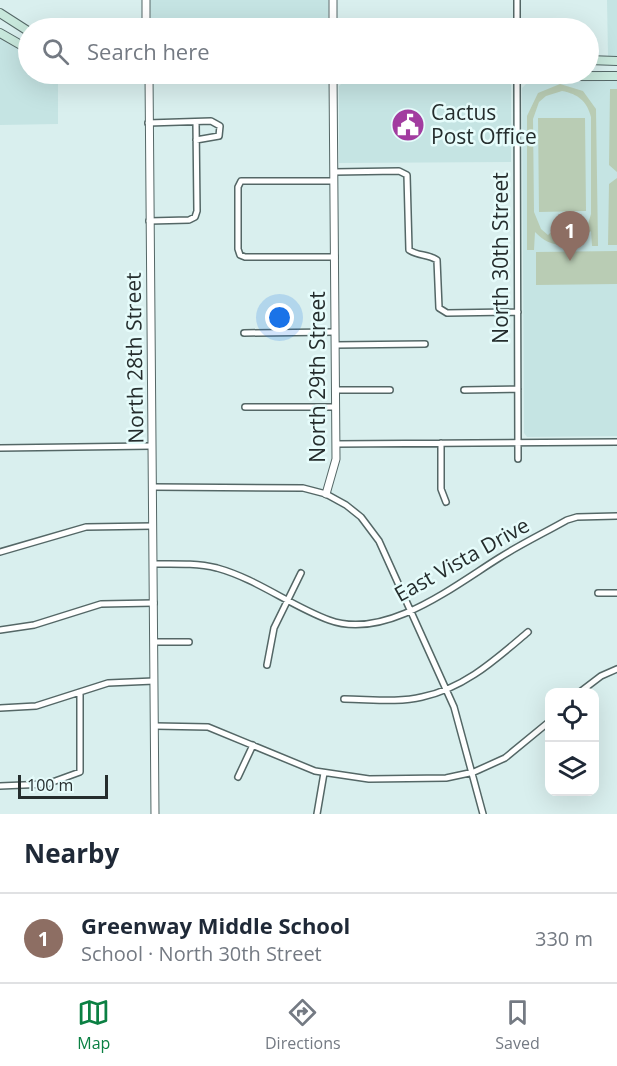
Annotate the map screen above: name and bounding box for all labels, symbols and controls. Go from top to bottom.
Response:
search box [18,18,599,84]
icon: search [39,35,72,68]
text: Search here [87,36,210,66]
place label: Cactus Post Office [431,98,537,150]
public building icon: Cactus Post Office [390,107,426,143]
street label: North 30th Street [486,172,514,344]
pin: 1 [550,212,590,261]
street label: North 28th Street [119,272,149,444]
street label: North 29th Street [303,291,331,463]
your location [265,303,294,332]
street label: East Vista Drive [389,510,534,608]
map controls [545,688,599,796]
button: locate [545,688,599,742]
button: layers [545,742,599,796]
scale bar [18,772,108,800]
text: 100 m [27,774,73,796]
text: Nearby [24,835,119,871]
text: Greenway Middle School [81,910,350,940]
text: 1 [38,925,49,952]
text: 330 m [535,925,593,952]
text: School · North 30th Street [81,940,322,967]
tab: Map [77,996,110,1054]
tab: Directions [265,996,341,1054]
tab: Saved [495,996,540,1054]

